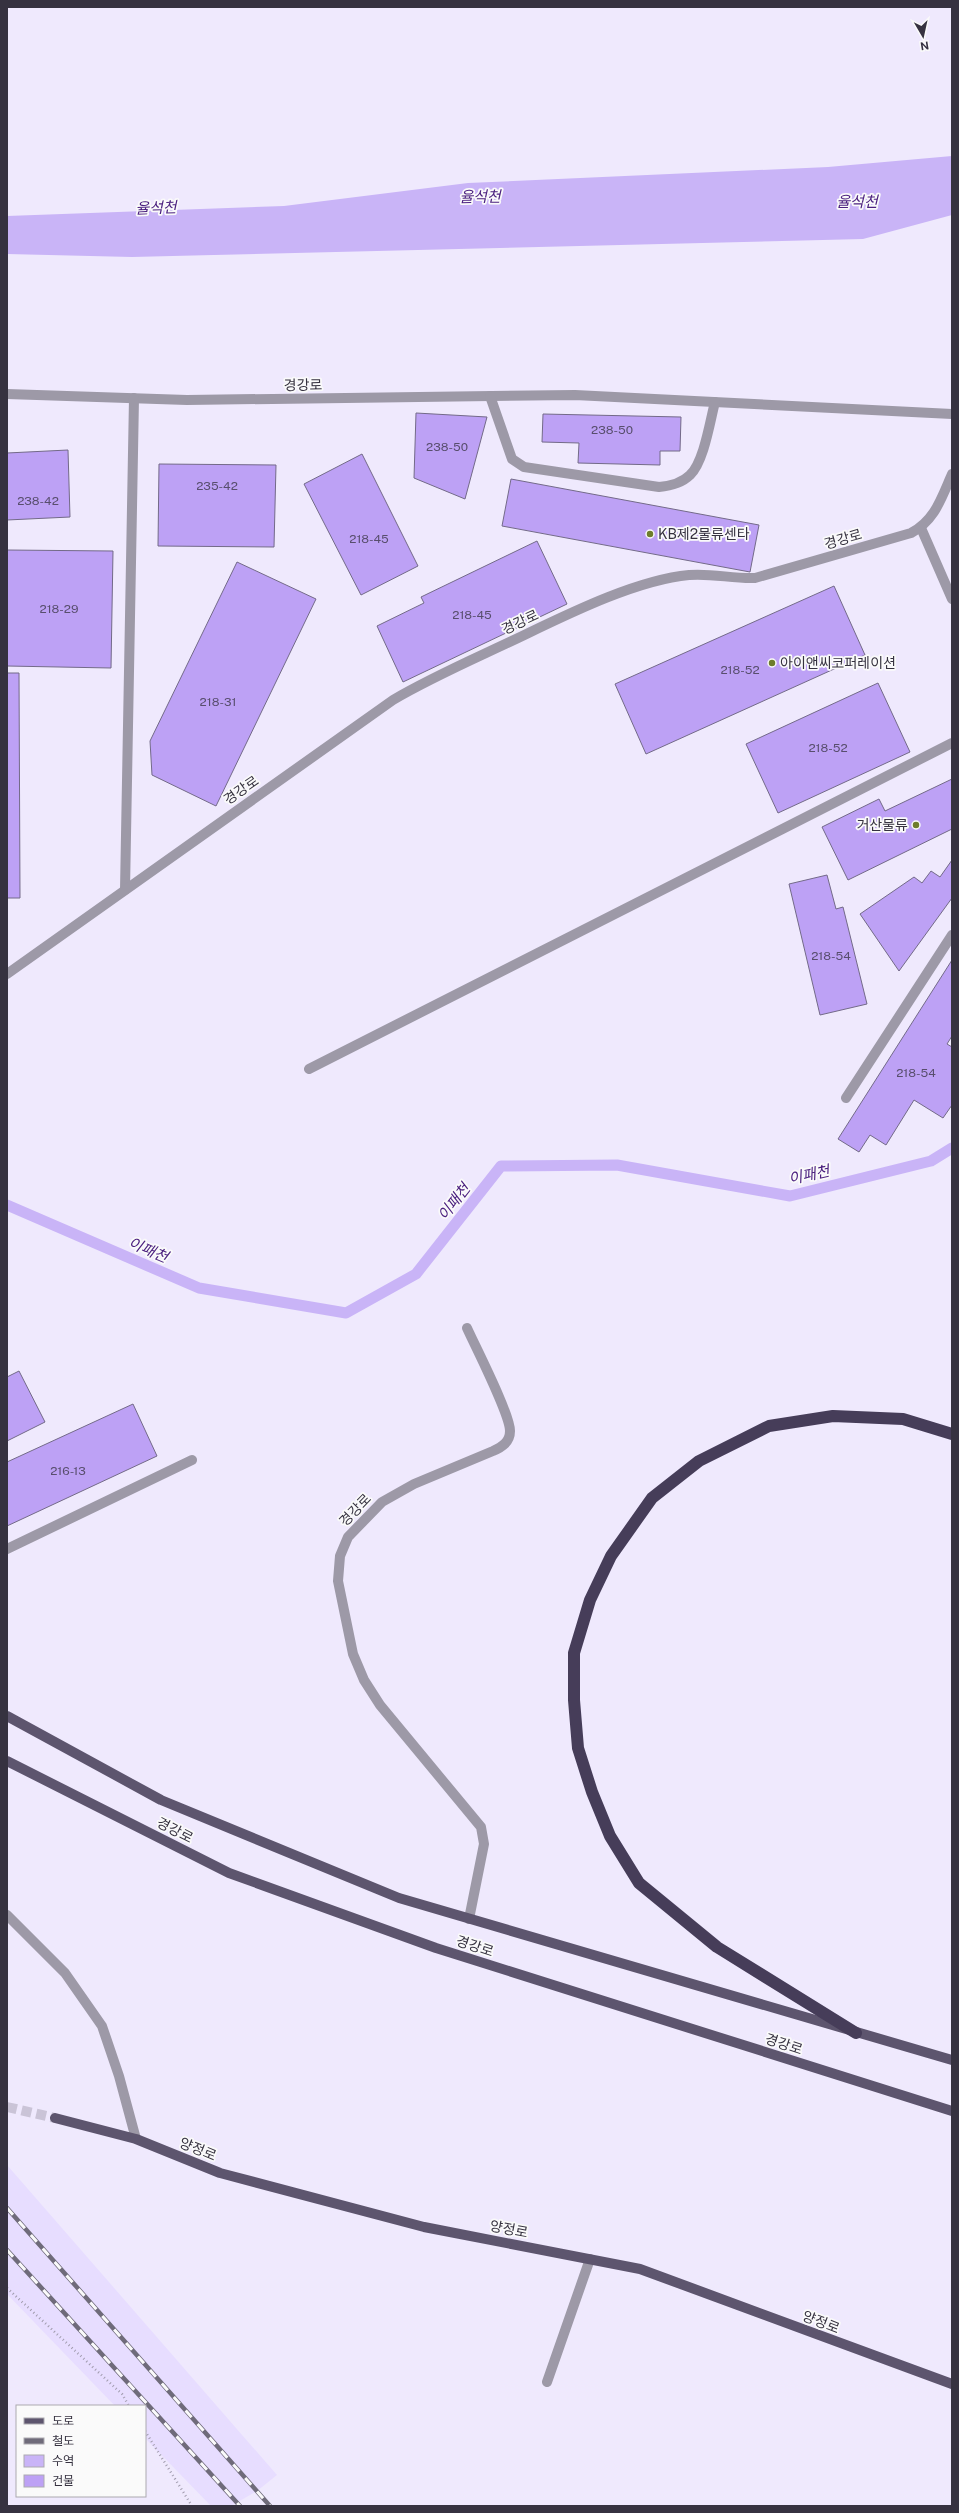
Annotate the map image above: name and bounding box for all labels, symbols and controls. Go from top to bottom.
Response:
north arrow [903,16,943,56]
text: N [919,39,930,52]
water label: 율석천 [459,188,503,205]
water label: 율석천 [836,193,880,210]
water label: 율석천 [135,198,179,217]
street label: 경강로 [284,377,323,393]
house number: 238-50 [591,423,633,437]
house number: 238-50 [426,440,468,454]
house number: 235-42 [196,479,238,493]
house number: 238-42 [17,494,59,508]
place label: KB제2물류센타 [658,526,750,542]
street label: 경강로 [822,526,864,552]
marker: KB제2물류센타 [645,529,655,539]
house number: 218-45 [349,532,389,546]
house number: 218-29 [40,602,78,616]
street label: 경강로 [499,607,541,637]
house number: 218-45 [452,608,492,622]
place label: 아이앤씨코퍼레이션 [780,655,896,671]
marker: 아이앤씨코퍼레이션 [767,658,777,668]
house number: 218-52 [720,663,760,677]
house number: 218-31 [200,695,236,709]
house number: 218-52 [808,741,848,755]
street label: 경강로 [221,772,262,808]
place label: 거산물류 [856,817,908,833]
marker: 거산물류 [911,820,921,830]
house number: 218-54 [811,949,851,963]
house number: 218-54 [896,1066,936,1080]
water label: 이패천 [787,1161,833,1187]
water label: 이패천 [434,1178,474,1223]
water label: 이패천 [126,1234,173,1266]
house number: 216-13 [50,1464,86,1478]
street label: 경강로 [336,1490,374,1529]
street label: 경강로 [154,1814,196,1846]
street label: 경강로 [454,1932,496,1960]
street label: 경강로 [763,2030,805,2058]
street label: 양정로 [177,2134,219,2164]
street label: 양정로 [489,2217,530,2241]
street label: 양정로 [800,2308,842,2336]
legend [16,2405,146,2497]
text: 도로 [52,2414,74,2428]
text: 철도 [52,2434,74,2448]
text: 수역 [52,2454,74,2468]
text: 건물 [52,2474,74,2488]

